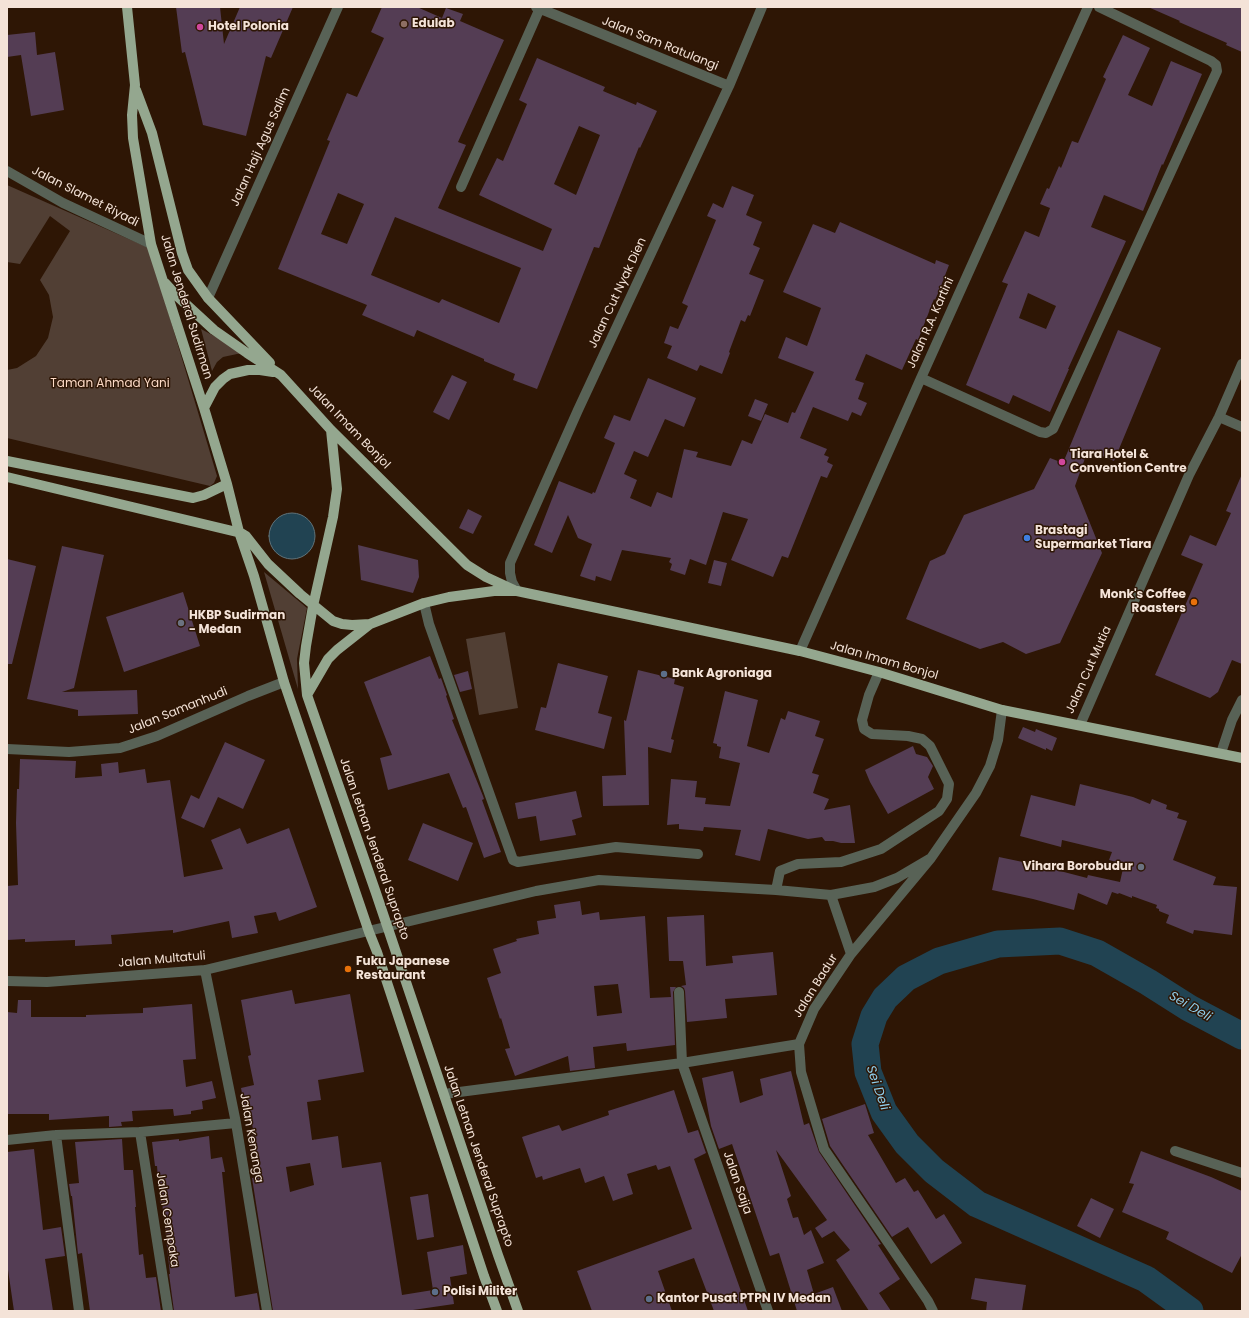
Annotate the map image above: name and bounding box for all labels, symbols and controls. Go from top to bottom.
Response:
street label: Jalan Sam Ratulangi [600,14,720,74]
place label: Edulab [412,17,455,31]
marker: Edulab [399,19,409,29]
place label: Hotel Polonia [208,20,289,34]
marker: Hotel Polonia [195,22,205,32]
street label: Jalan Haji Agus Salim [228,85,294,209]
street label: Jalan Slamet Riyadi [29,164,141,230]
street label: Jalan Jenderal Sudirman [157,233,215,381]
street label: Jalan Cut Nyak Dien [586,235,650,351]
street label: Jalan R.A. Kartini [905,275,957,371]
park label: Taman Ahmad Yani [50,377,170,391]
street label: Jalan Imam Bonjol [305,382,393,472]
place label: Tiara Hotel & Convention Centre [1070,448,1187,476]
marker: Tiara Hotel & Convention Centre [1057,457,1067,467]
place label: Brastagi Supermarket Tiara [1035,524,1151,552]
marker: Brastagi Supermarket Tiara [1022,533,1032,543]
place label: Monk's Coffee Roasters [1100,588,1186,616]
marker: Monk's Coffee Roasters [1189,597,1199,607]
place label: HKBP Sudirman - Medan [189,609,285,637]
marker: HKBP Sudirman - Medan [176,618,186,628]
street label: Jalan Cut Mutia [1063,624,1115,716]
street label: Jalan Imam Bonjol [828,639,940,683]
place label: Bank Agroniaga [672,667,772,681]
marker: Bank Agroniaga [659,669,669,679]
street label: Jalan Samanhudi [126,684,230,738]
street label: Jalan Letnan Jenderal Suprapto [336,756,412,942]
place label: Vihara Borobudur [1023,860,1133,874]
marker: Vihara Borobudur [1136,862,1146,872]
street label: Jalan Multatuli [118,949,206,971]
street label: Jalan Badur [791,952,841,1020]
place label: Fuku Japanese Restaurant [356,955,450,983]
marker: Fuku Japanese Restaurant [343,964,353,974]
water label: Sei Deli [1166,989,1214,1025]
street label: Jalan Letnan Jenderal Suprapto [440,1063,516,1249]
water label: Sei Deli [862,1064,892,1112]
street label: Jalan Kenanga [236,1092,266,1184]
street label: Jalan Saija [720,1150,754,1216]
street label: Jalan Cempaka [152,1171,182,1269]
place label: Polisi Militer [443,1285,517,1299]
marker: Polisi Militer [430,1287,440,1297]
place label: Kantor Pusat PTPN IV Medan [657,1292,831,1306]
marker: Kantor Pusat PTPN IV Medan [644,1294,654,1304]

